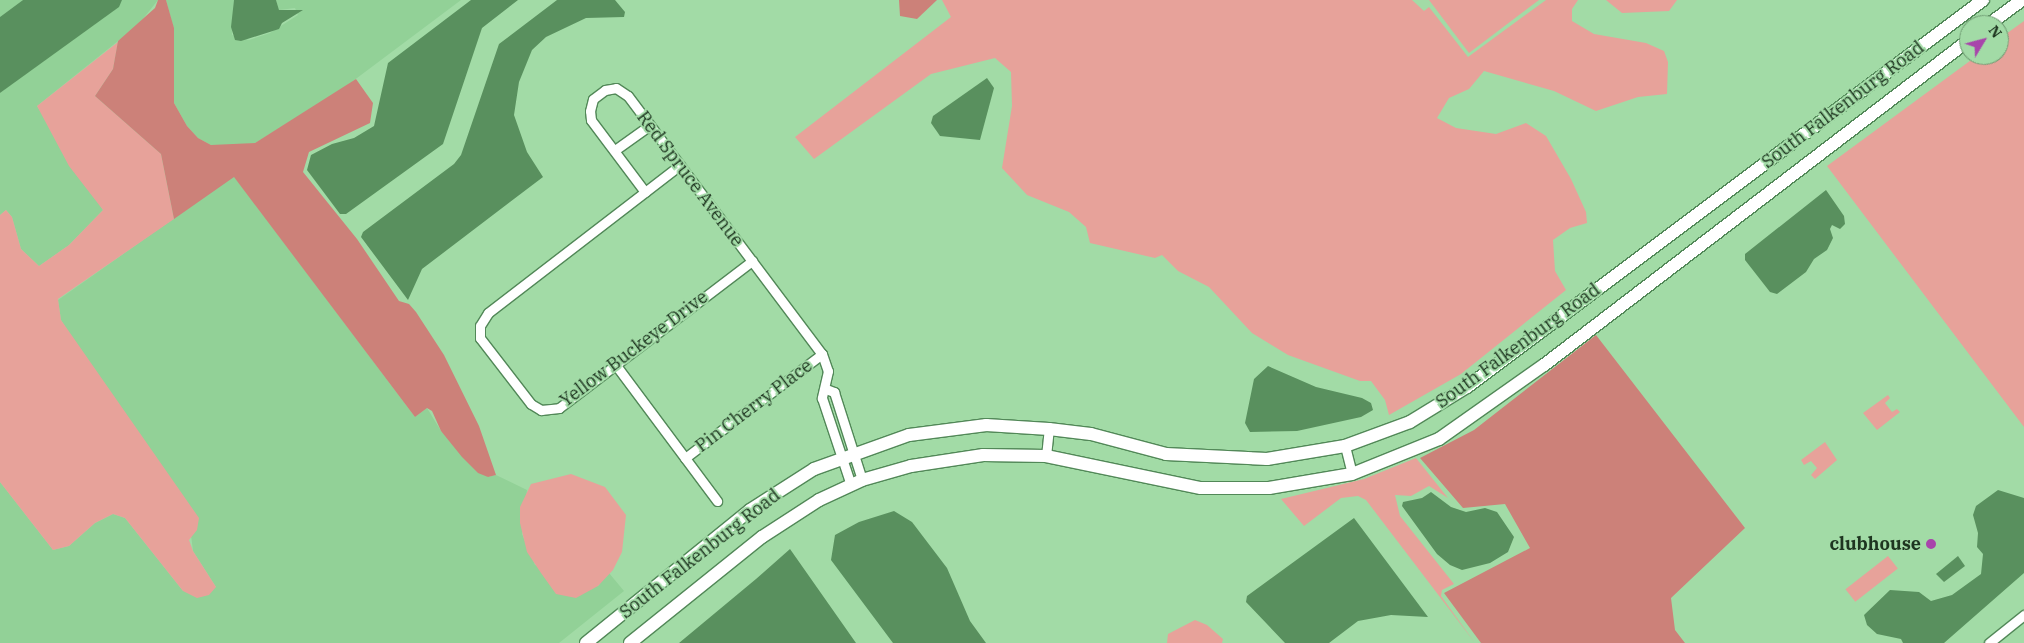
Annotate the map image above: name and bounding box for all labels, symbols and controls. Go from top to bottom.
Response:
north arrow [1959,15,2009,65]
text: N [1985,22,2006,41]
street label: South Falkenburg Road [1758,37,1928,173]
street label: Red Spruce Avenue [632,107,748,251]
street label: South Falkenburg Road [1432,279,1604,413]
street label: Yellow Buckeye Drive [556,286,712,412]
street label: Pin Cherry Place [691,355,817,457]
street label: South Falkenburg Road [616,485,784,623]
place label: clubhouse [1829,533,1921,555]
marker: clubhouse [1925,538,1937,550]

